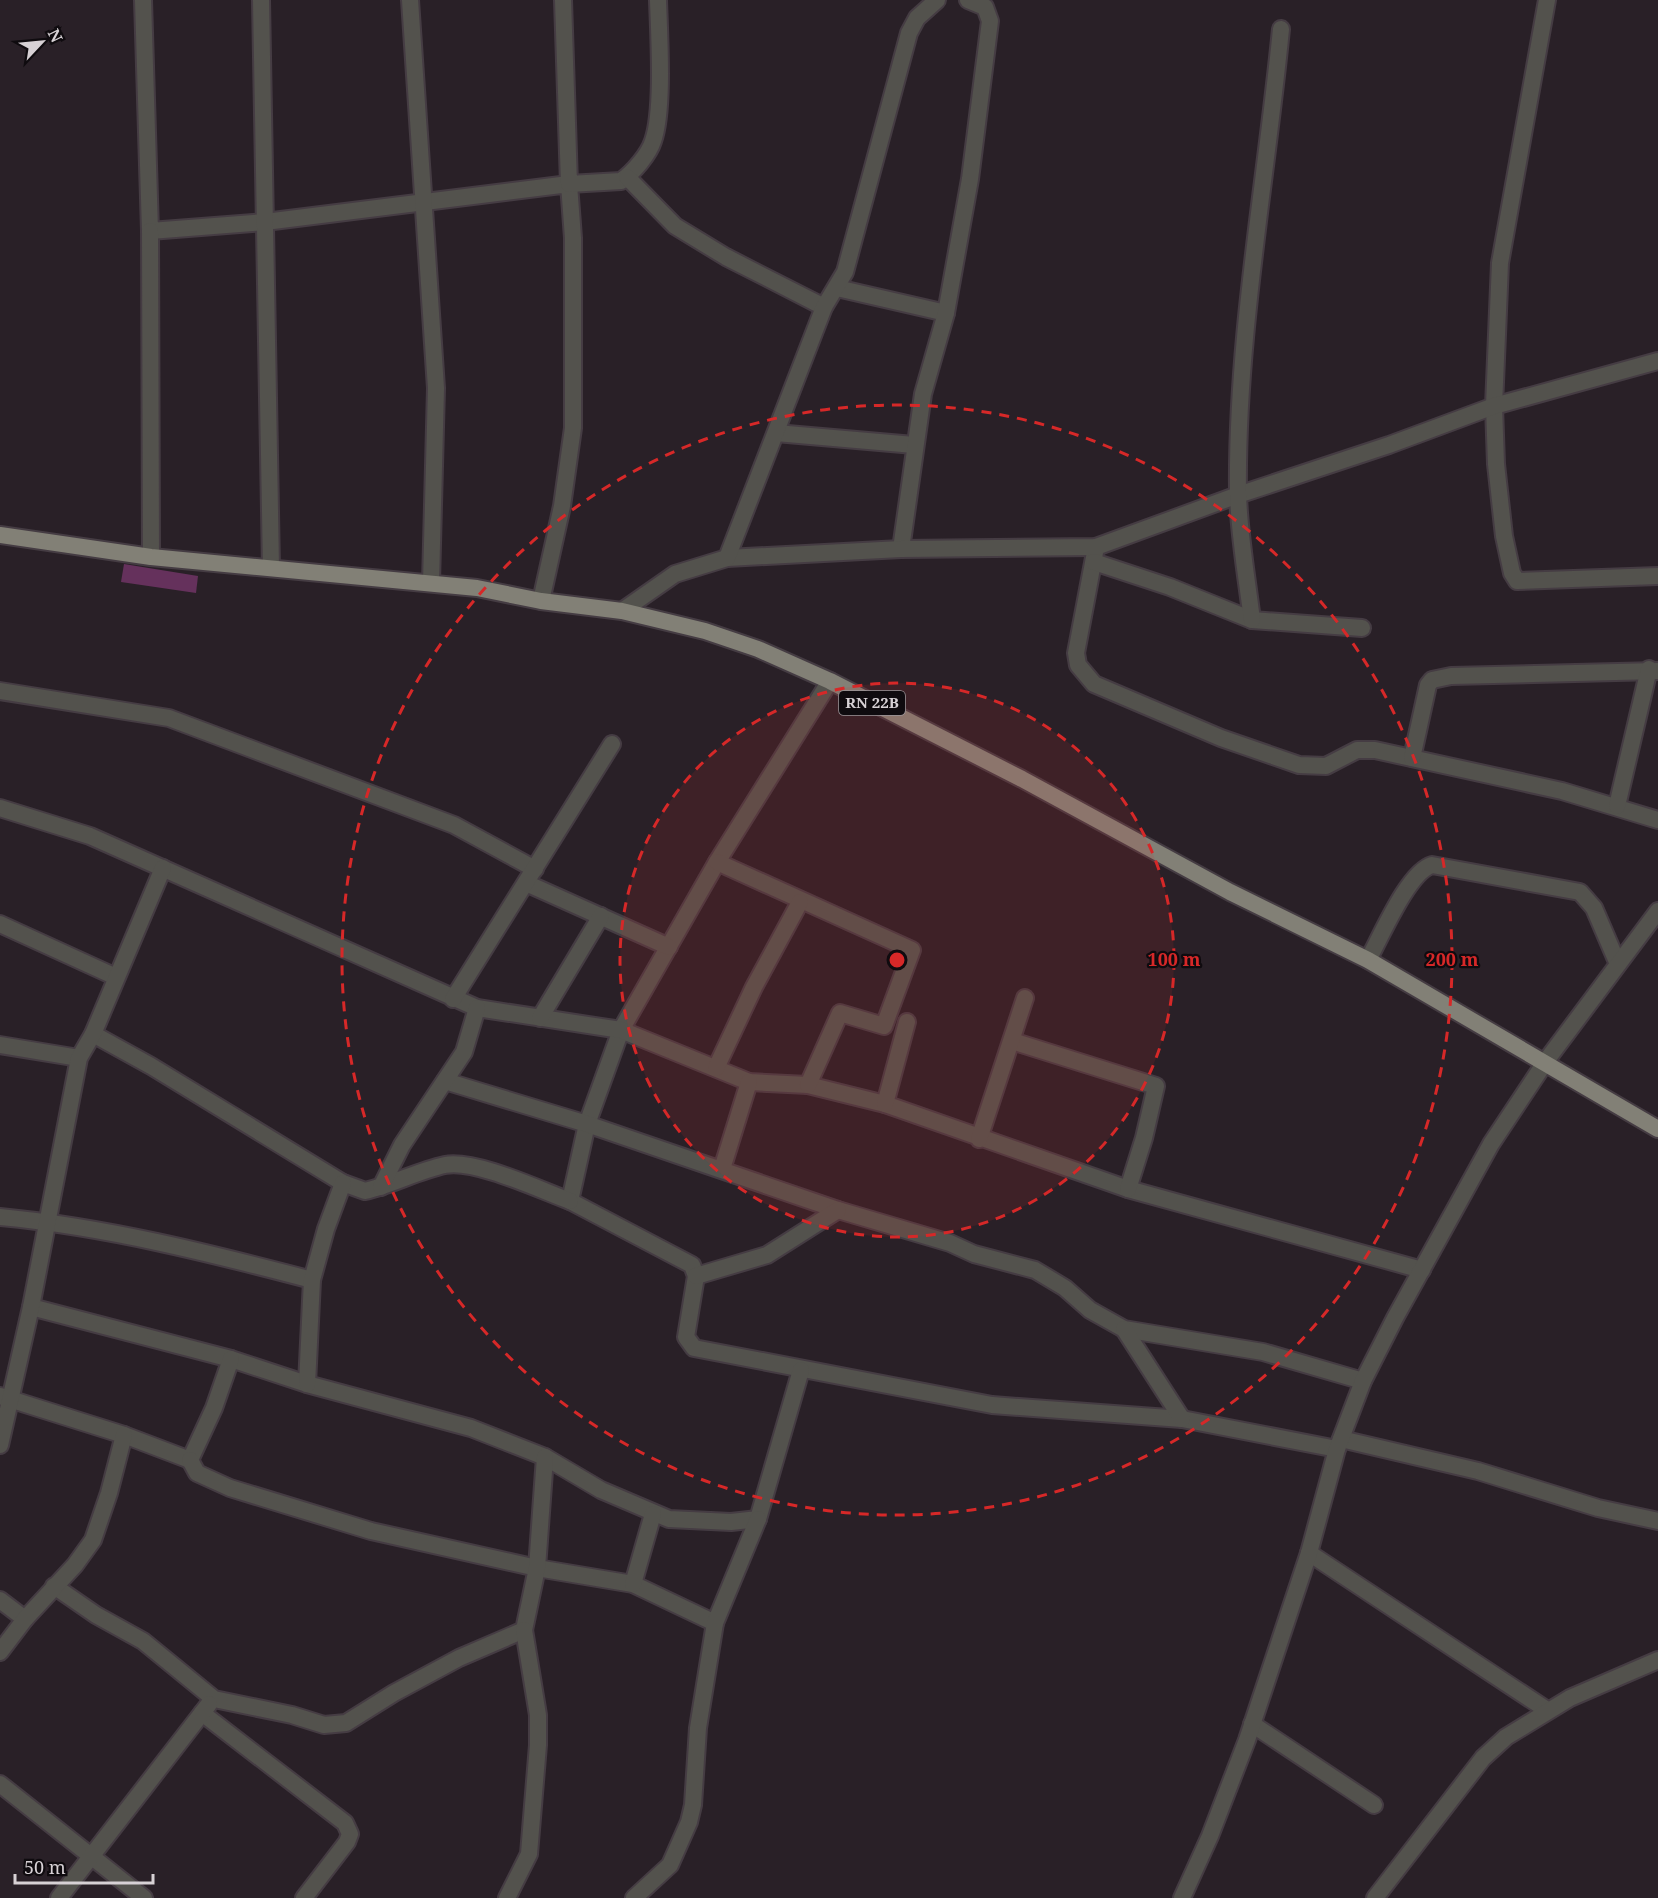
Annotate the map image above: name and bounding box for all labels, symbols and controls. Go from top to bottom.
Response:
north arrow [12,12,72,72]
text: N [43,25,68,46]
road number: RN 22B [839,691,905,715]
text: 100 m [1148,947,1201,971]
text: 200 m [1426,947,1479,971]
centre of rings [887,950,907,970]
scale bar [15,1847,153,1885]
text: 50 m [24,1855,66,1879]

